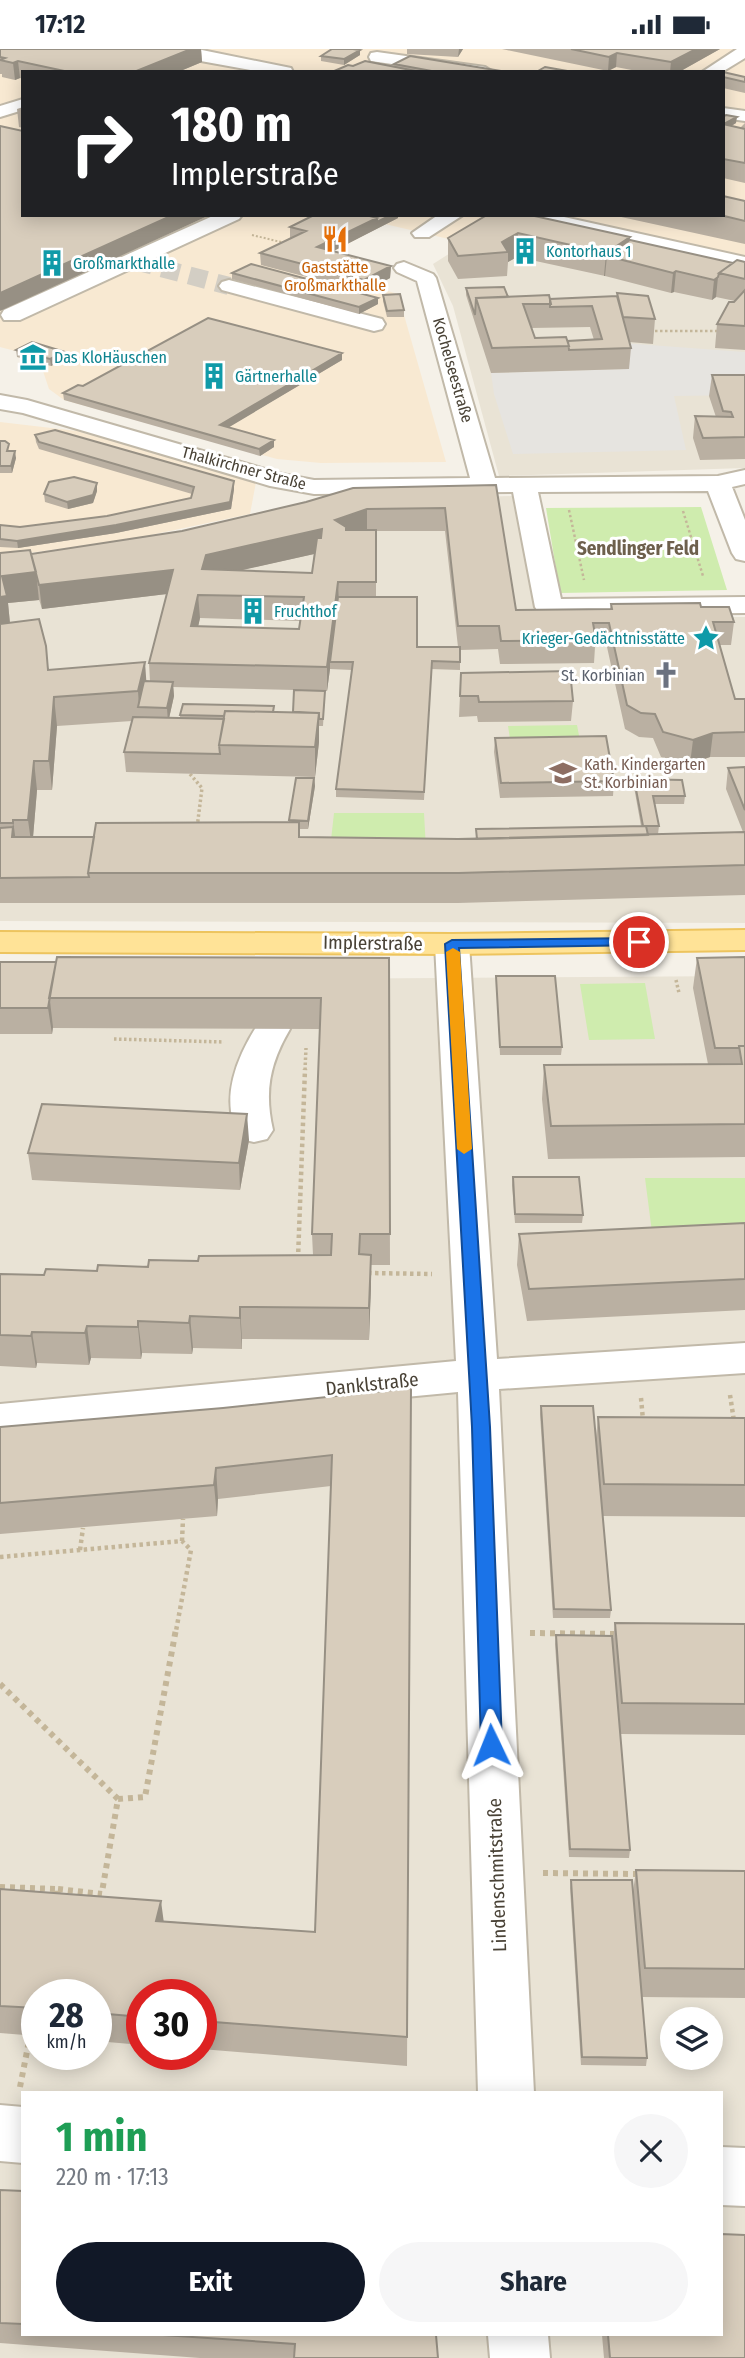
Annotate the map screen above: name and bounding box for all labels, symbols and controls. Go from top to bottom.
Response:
text: 17:12 [35,9,85,40]
text: 180 m [171,95,292,154]
icon: right [56,98,147,189]
text: Implerstraße [171,155,339,193]
restaurant icon: Gaststätte Großmarkthalle [320,224,350,254]
building icon: Kontorhaus 1 [510,236,540,266]
place label: Kontorhaus 1 [546,242,632,261]
building icon: Großmarkthalle [37,248,67,278]
place label: Großmarkthalle [73,254,175,273]
place label: Gaststätte Großmarkthalle [284,258,386,295]
street label: Kochelseestraße [429,315,477,425]
museum icon: Das KloHäuschen [18,342,48,372]
place label: Das KloHäuschen [54,348,167,367]
building icon: Gärtnerhalle [199,361,229,391]
place label: Gärtnerhalle [235,367,317,386]
street label: Thalkirchner Straße [180,442,308,494]
district label: Sendlinger Feld [577,537,699,560]
building icon: Fruchthof [238,596,268,626]
place label: Fruchthof [274,602,338,621]
place icon: Krieger-Gedächtnisstätte [691,623,721,653]
place label: Krieger-Gedächtnisstätte [522,629,685,648]
church icon: St. Korbinian [651,660,681,690]
place label: St. Korbinian [561,666,645,685]
place label: Kath. Kindergarten St. Korbinian [584,755,706,792]
school or university icon: Kath. Kindergarten St. Korbinian [548,758,578,788]
pin [609,912,669,972]
icon: arrive [620,923,658,961]
street label: Implerstraße [323,931,423,955]
street label: Danklstraße [324,1368,420,1400]
position arrow [454,1708,528,1782]
street label: Lindenschmitstraße [483,1798,511,1952]
speed limit sign: 30 [126,1979,217,2070]
text: 28 [49,1994,84,2036]
map controls [660,2007,723,2070]
button: layers [660,2007,723,2070]
text: km/h [46,2031,87,2053]
text: 1 min [56,2112,147,2162]
button: close [614,2114,688,2188]
text: 220 m · 17:13 [56,2163,169,2191]
button: Exit [56,2242,365,2322]
button: Share [379,2242,688,2322]

